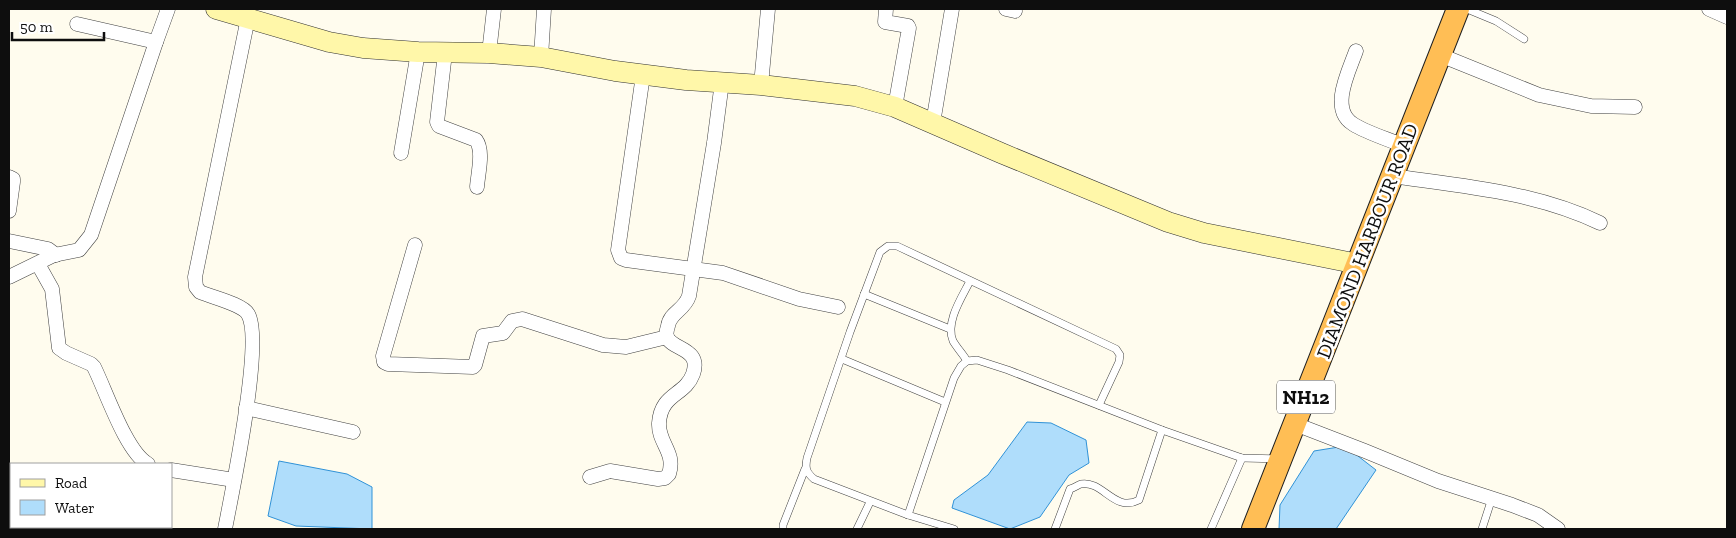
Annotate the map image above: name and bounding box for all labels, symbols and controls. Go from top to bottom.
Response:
scale bar [12,10,105,42]
text: 50 m [20,18,53,36]
street label: DIAMOND HARBOUR ROAD [1311,120,1423,362]
road number: NH12 [1277,381,1335,414]
legend [10,463,172,528]
text: Road [55,474,88,492]
text: Water [55,499,95,517]

